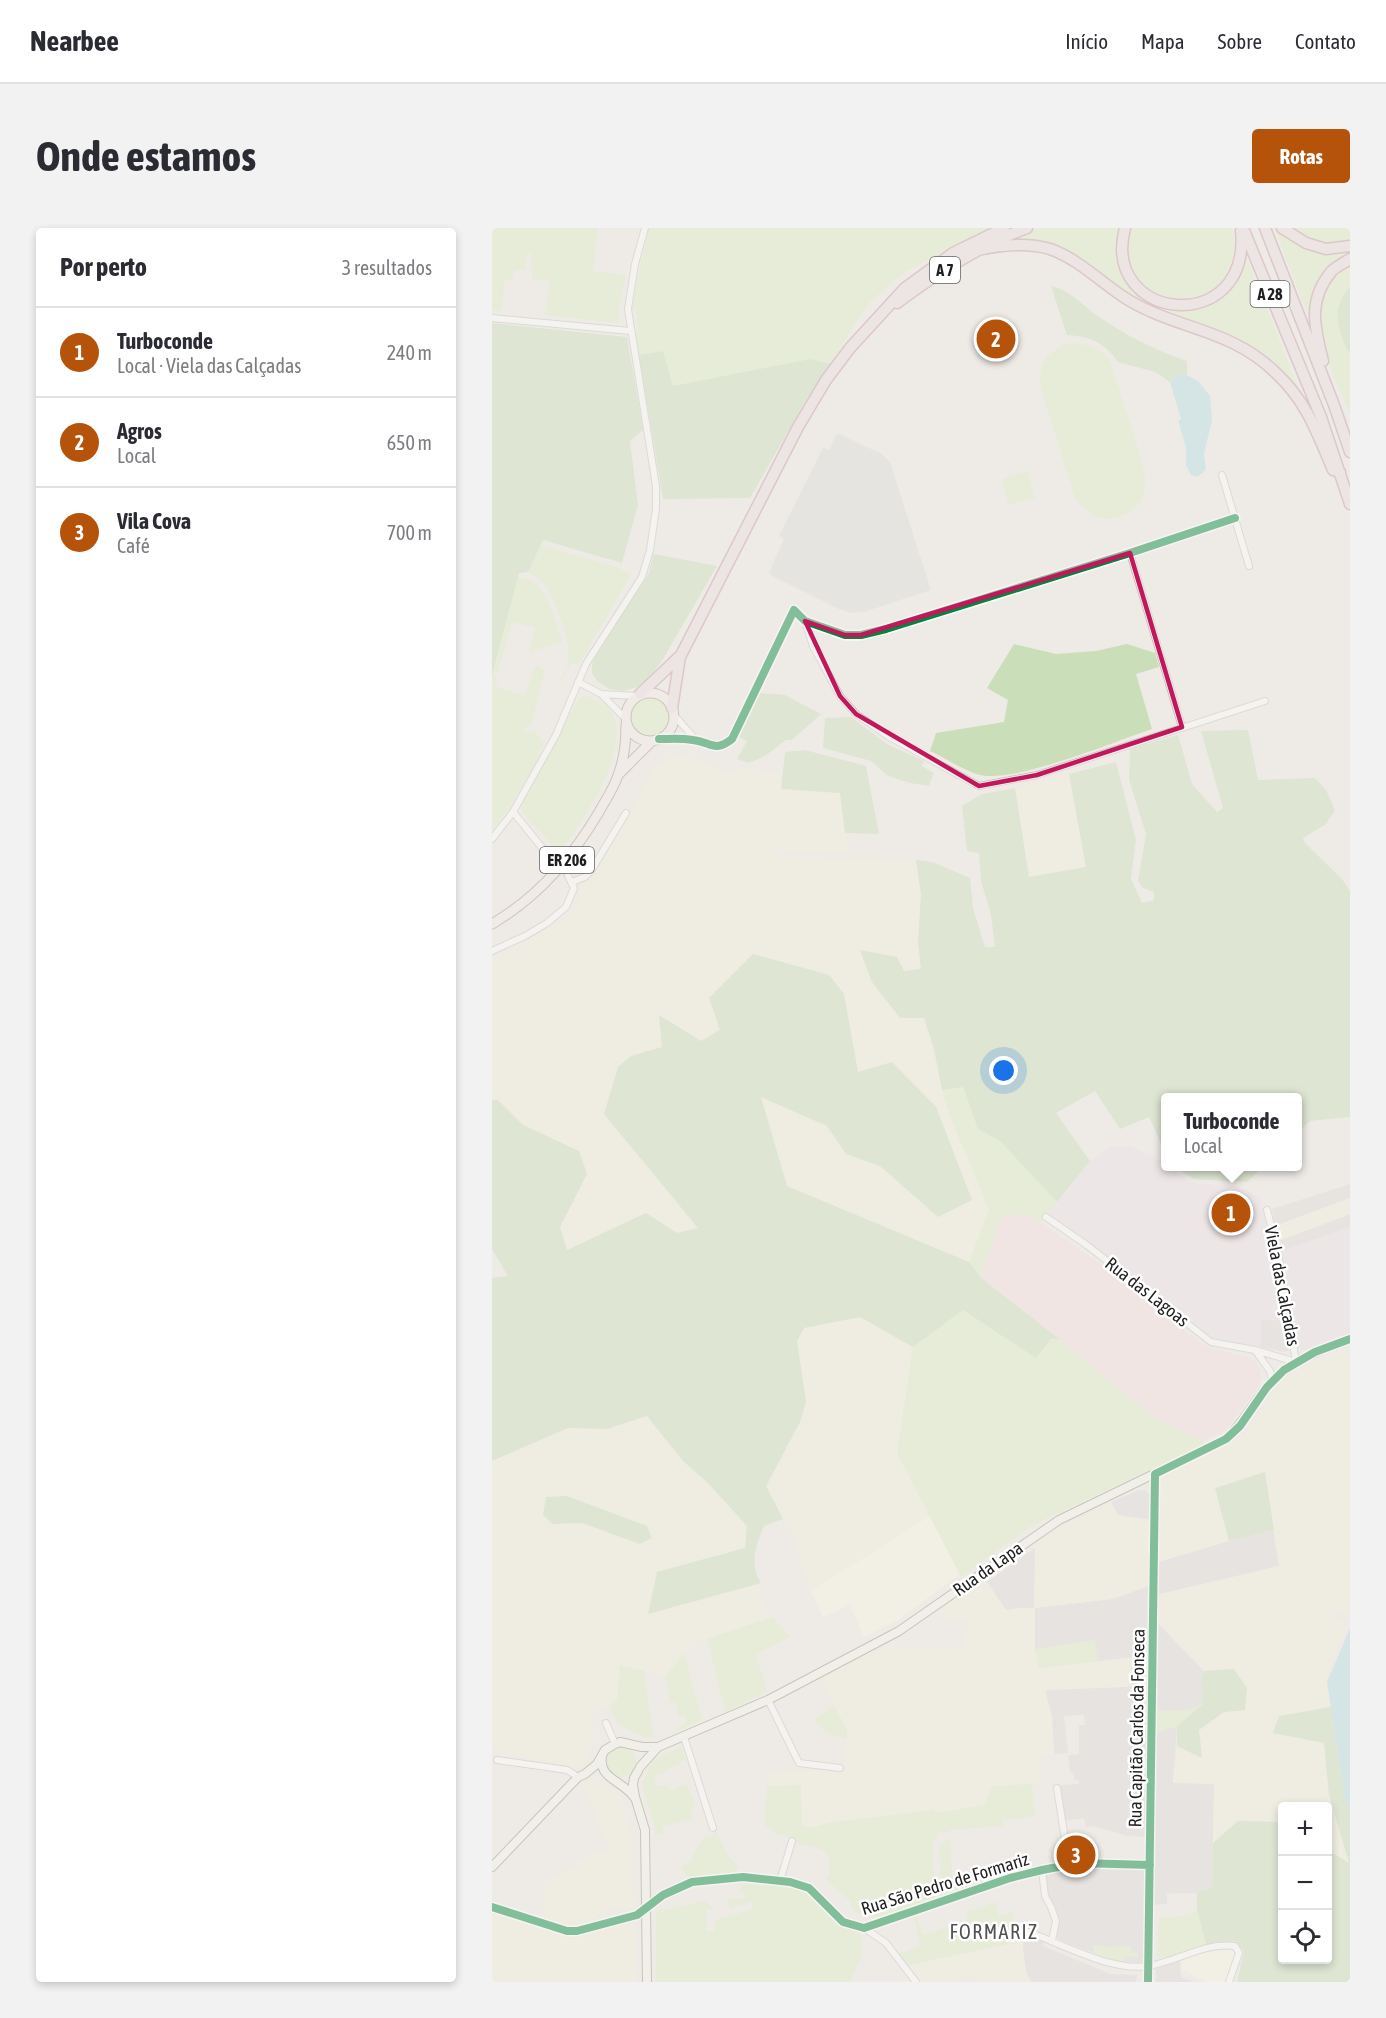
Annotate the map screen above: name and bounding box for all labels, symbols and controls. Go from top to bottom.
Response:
text: Nearbee [30,25,119,57]
text: Início [1065,29,1108,53]
text: Mapa [1141,29,1185,53]
text: Sobre [1218,29,1262,53]
text: Contato [1295,29,1356,53]
button: Rotas [1252,129,1350,183]
text: Onde estamos [36,132,256,180]
text: Por perto [60,252,147,282]
text: 3 resultados [342,256,432,279]
road number: A 7 [930,257,960,283]
road number: A 28 [1250,281,1290,307]
pin: 2 [976,316,1016,362]
text: Turboconde [117,328,213,354]
text: 1 [75,341,84,364]
text: 240 m [387,341,432,364]
text: Local · Viela das Calçadas [117,354,301,377]
text: Agros [117,418,162,444]
text: 2 [75,431,84,454]
text: 650 m [387,431,432,454]
text: Local [117,444,156,467]
text: Vila Cova [117,508,191,534]
text: 3 [75,521,84,544]
text: 700 m [387,521,432,544]
text: Café [117,534,150,557]
road number: ER 206 [540,847,594,873]
your location [989,1056,1018,1085]
popup [1161,1093,1302,1171]
text: Turboconde [1183,1108,1280,1134]
text: Local [1183,1134,1223,1157]
pin: 1 [1212,1190,1250,1236]
street label: Viela das Calçadas [1261,1224,1304,1348]
street label: Rua das Lagoas [1101,1253,1193,1331]
street label: Rua da Lapa [949,1537,1027,1600]
street label: Rua Capitão Carlos da Fonseca [1124,1628,1149,1828]
map controls [1278,1802,1332,1964]
button: + [1278,1802,1332,1856]
pin: 3 [1056,1832,1096,1878]
street label: Rua São Pedro de Formariz [859,1848,1032,1919]
button: − [1278,1856,1332,1910]
button: locate [1278,1910,1332,1964]
district label: FORMARIZ [949,1920,1039,1943]

